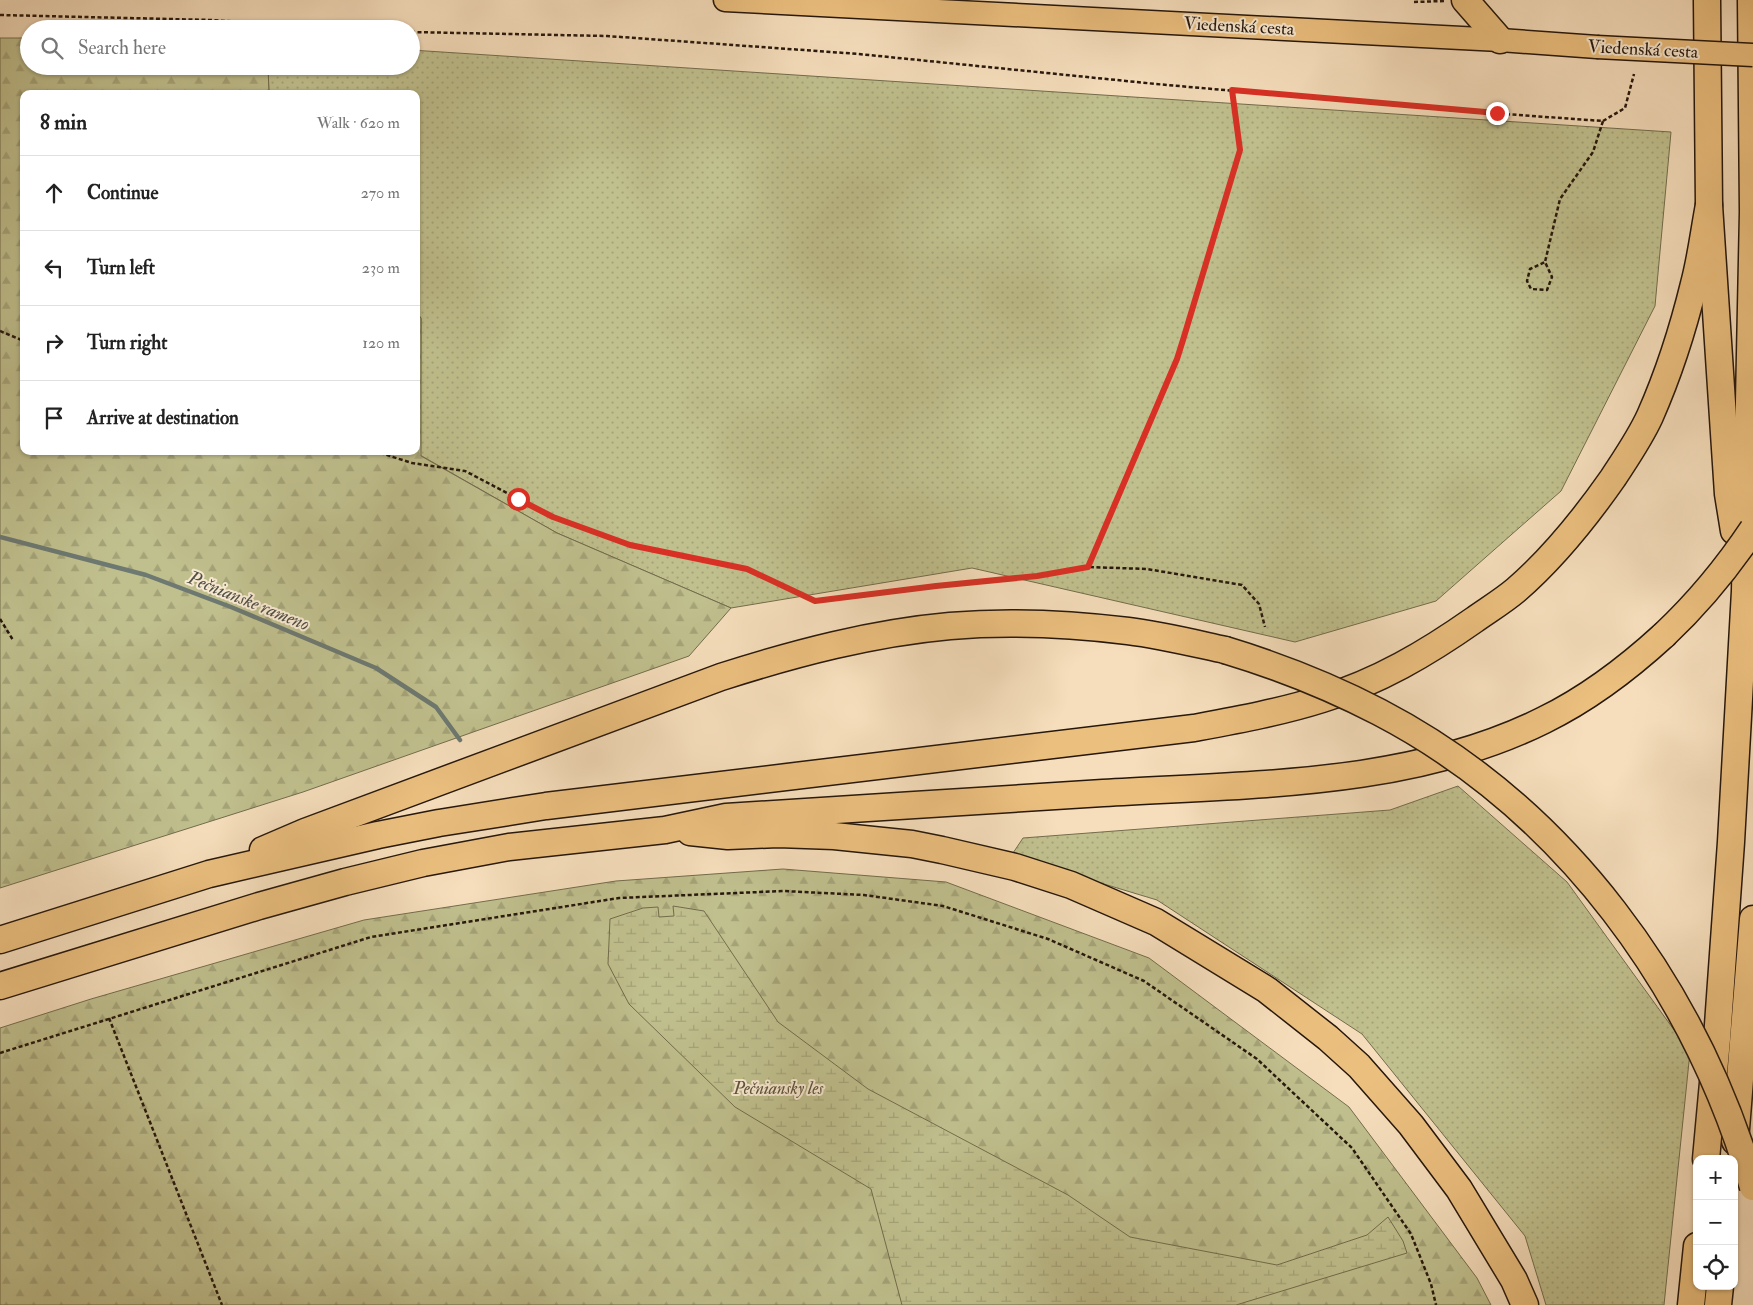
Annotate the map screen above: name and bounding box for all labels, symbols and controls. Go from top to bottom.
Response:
street label: Viedenská cesta [1183,12,1295,41]
search box [20,20,420,75]
icon: search [38,34,66,62]
street label: Viedenská cesta [1587,35,1699,64]
text: Search here [78,36,166,60]
route end [1486,102,1509,125]
text: 8 min [40,109,87,136]
text: Walk · 620 m [317,113,400,133]
icon: ahead [40,179,68,207]
text: Continue [87,181,158,205]
text: 270 m [361,183,400,203]
icon: left [40,254,68,282]
text: Turn left [87,256,155,280]
text: 230 m [362,258,400,278]
icon: right [40,329,68,357]
text: Turn right [87,331,167,355]
text: 120 m [362,333,400,353]
icon: arrive [40,404,68,432]
text: Arrive at destination [87,406,239,430]
route start [507,488,530,511]
water label: Pečnianske rameno [183,565,313,636]
park label: Pečniansky les [732,1077,824,1100]
map controls [1693,1155,1738,1290]
button: + [1693,1155,1738,1200]
button: − [1693,1200,1738,1245]
button: locate [1693,1245,1738,1290]

